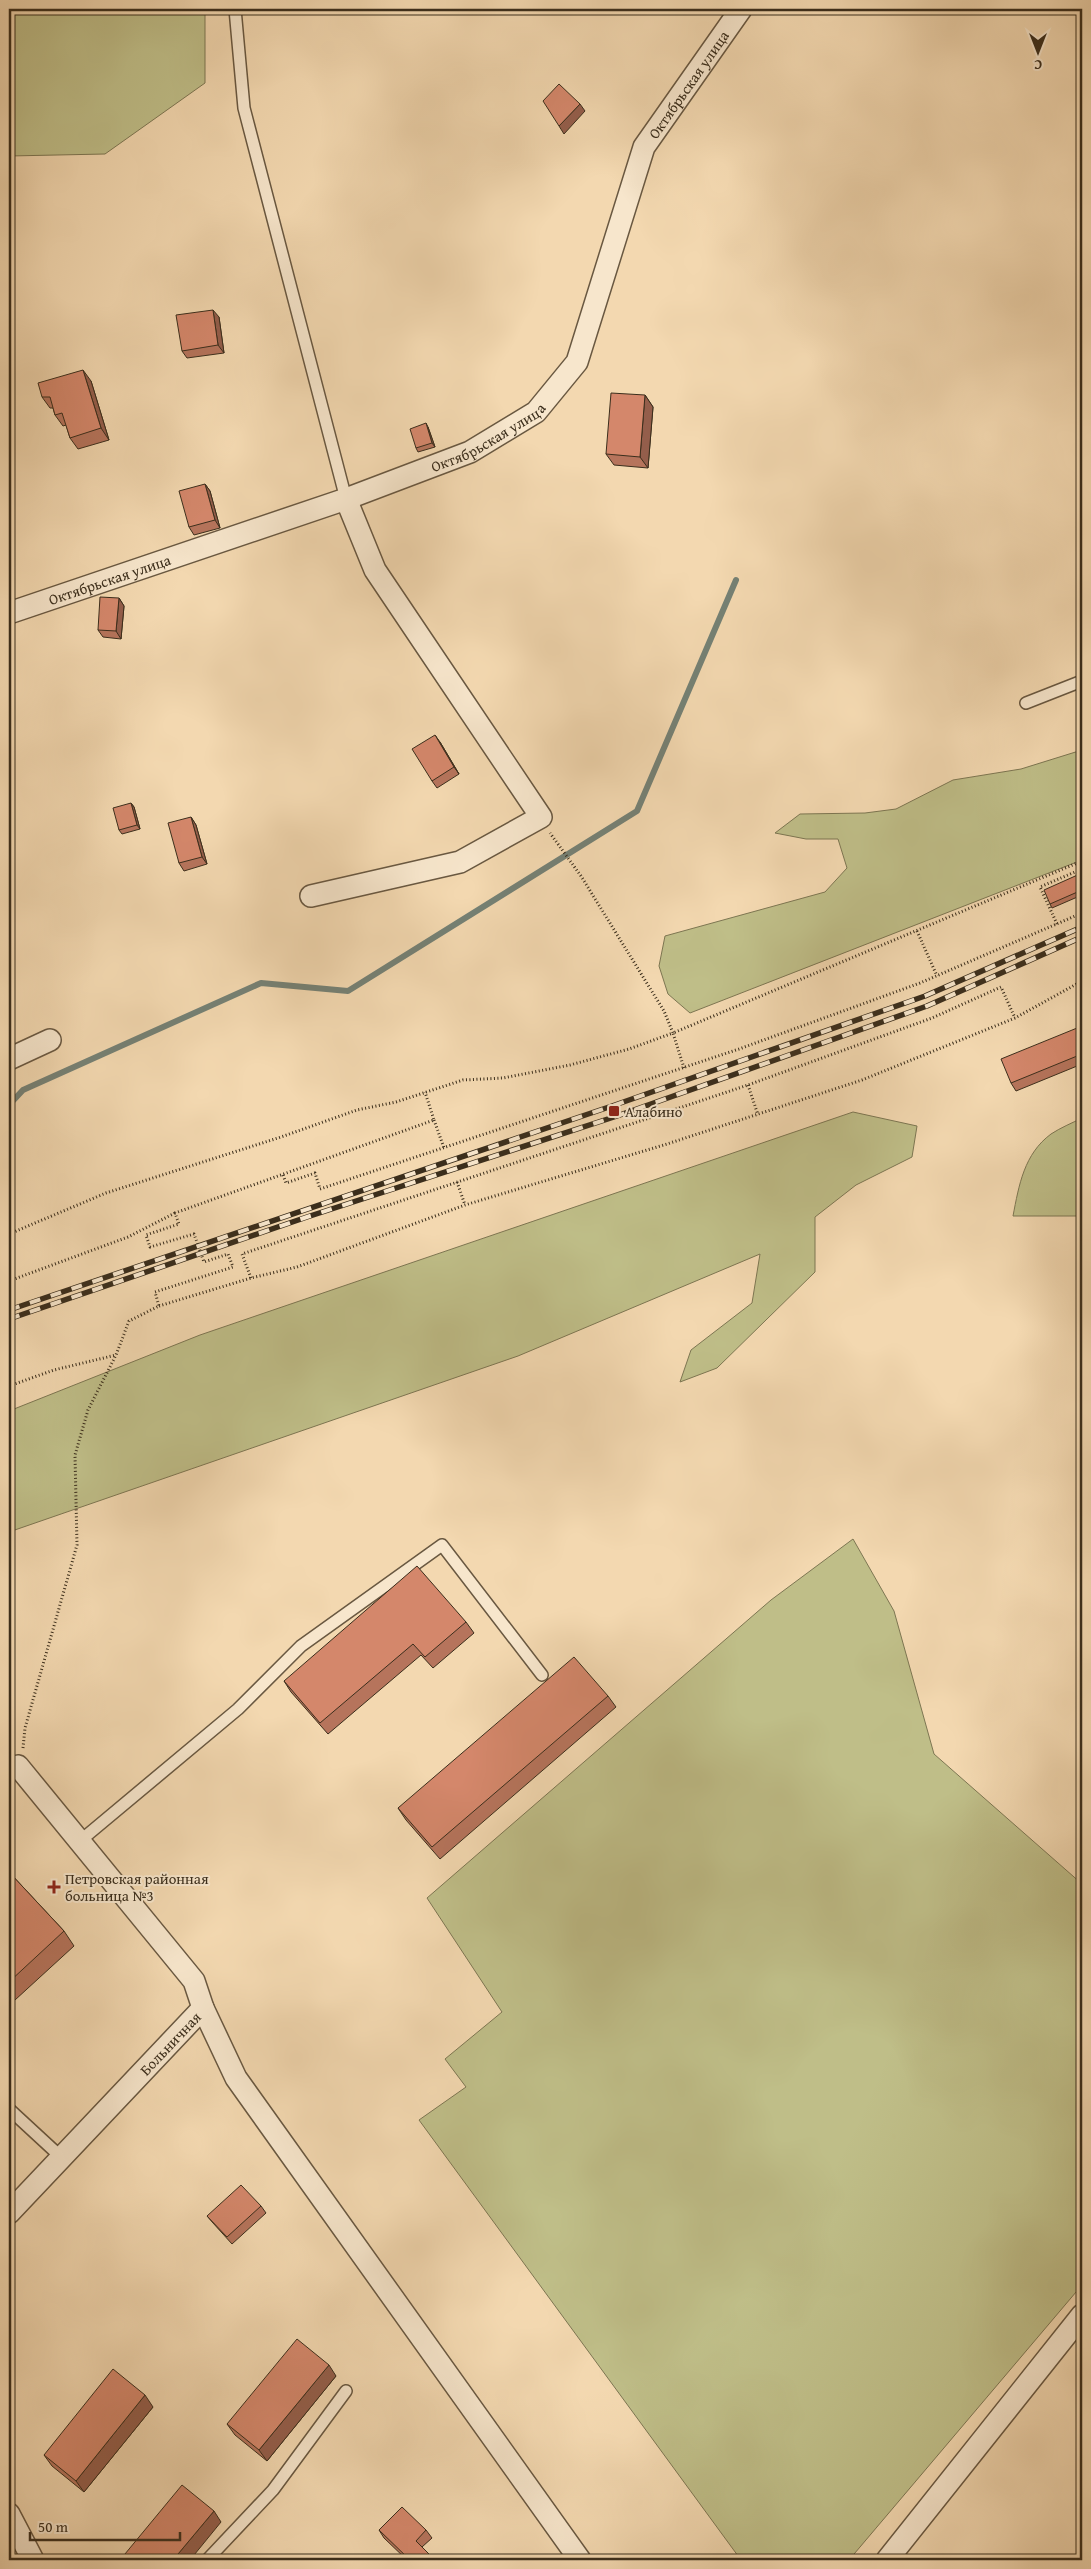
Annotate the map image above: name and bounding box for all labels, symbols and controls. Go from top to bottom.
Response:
street label: Октябрьская улица [643,25,734,143]
north arrow [1014,28,1064,78]
text: С [1034,55,1042,75]
street label: Октябрьская улица [428,397,551,476]
street label: Октябрьская улица [46,548,174,609]
place label: Алабино [625,1101,683,1122]
marker: Алабино [607,1104,621,1118]
place label: Петровская районная больница №3 [65,1868,209,1906]
marker: Петровская районная больница №3 [47,1880,61,1894]
street label: Больничная [134,2006,205,2080]
scale bar [30,2509,180,2541]
text: 50 m [38,2516,69,2537]

